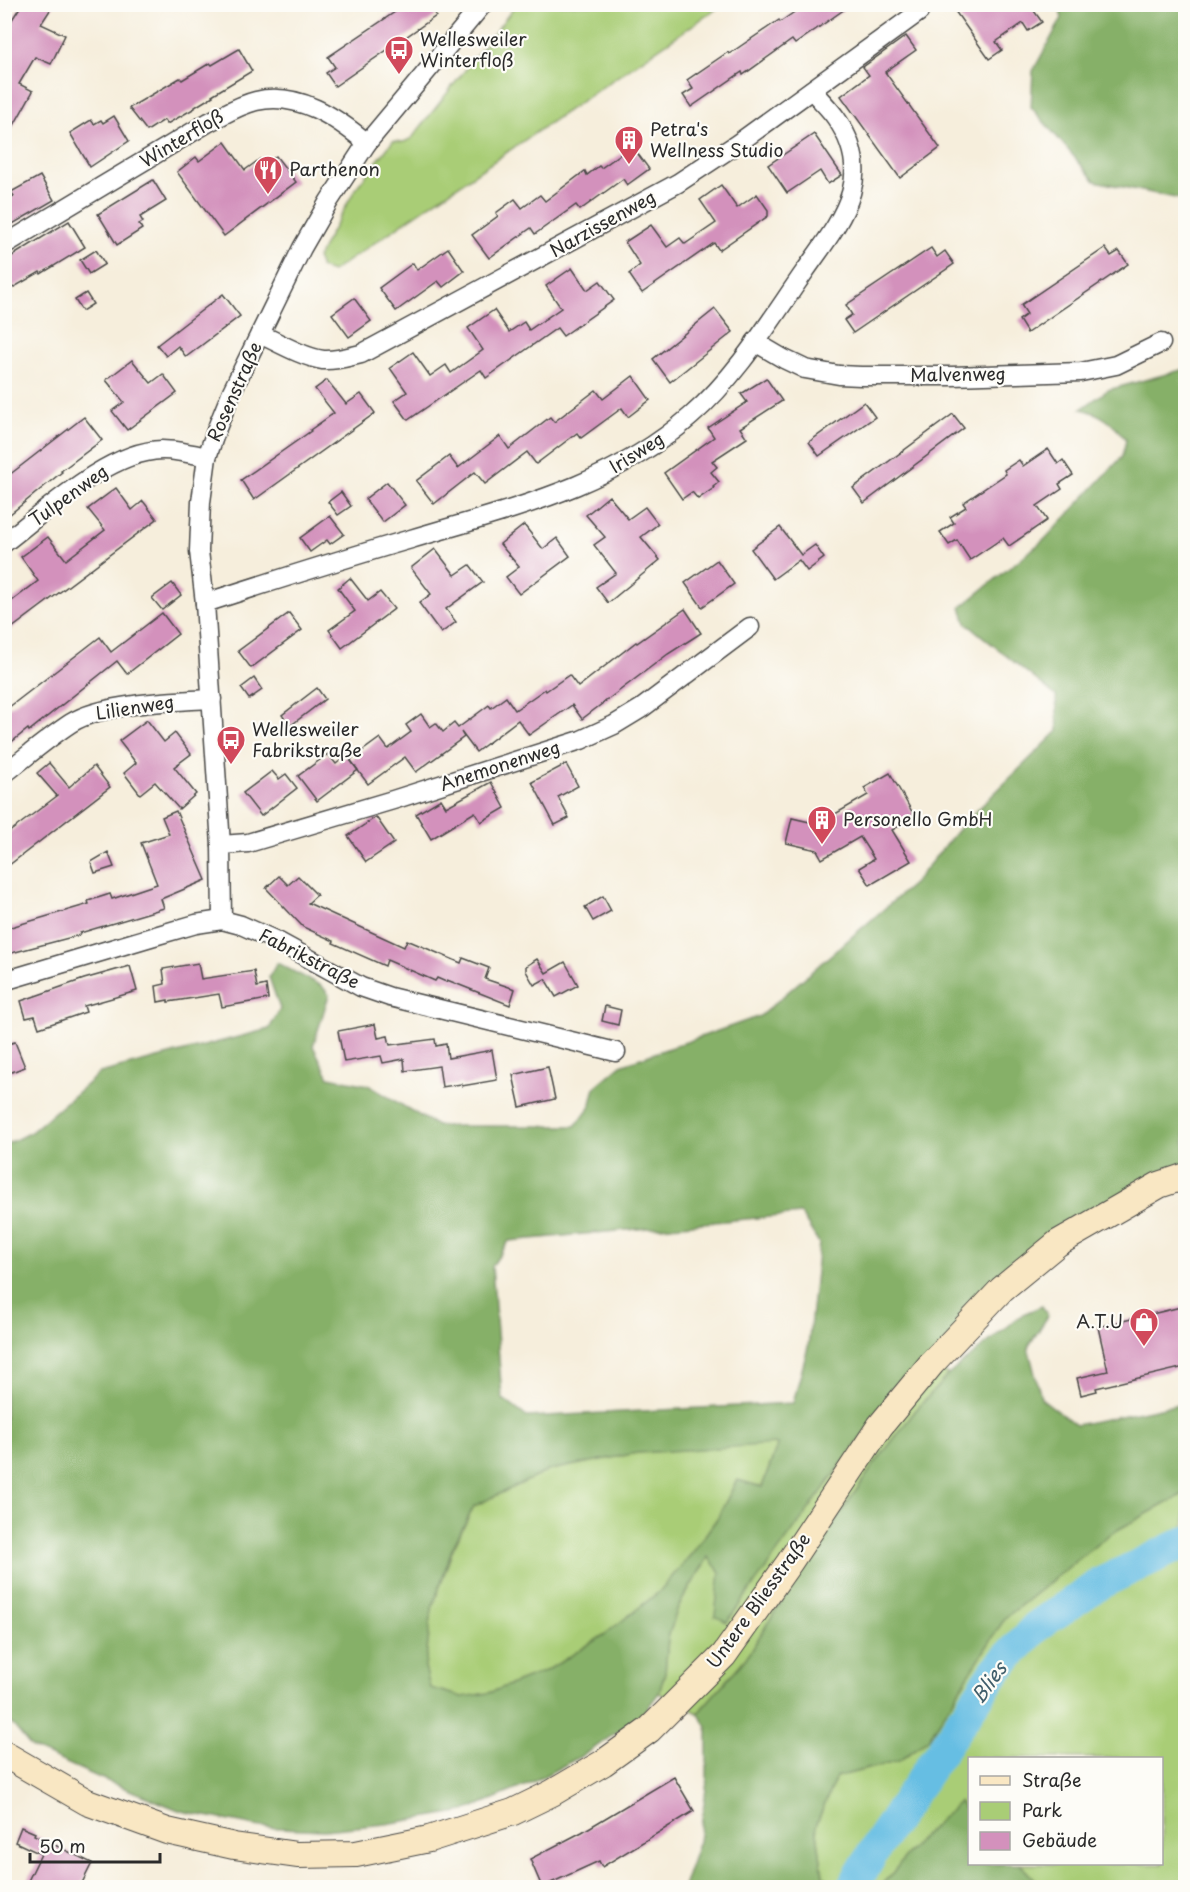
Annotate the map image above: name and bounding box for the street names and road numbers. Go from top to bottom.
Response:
street label: Winterfloß [134,102,228,173]
street label: Narzissenweg [544,182,660,263]
street label: Rosenstraße [200,337,268,446]
street label: Malvenweg [910,359,1006,388]
street label: Irisweg [604,424,669,479]
street label: Tulpenweg [23,457,113,533]
street label: Lilienweg [94,687,176,726]
street label: Anemonenweg [436,732,563,797]
street label: Fabrikstraße [255,921,365,995]
street label: Untere Bliesstraße [699,1527,816,1674]

